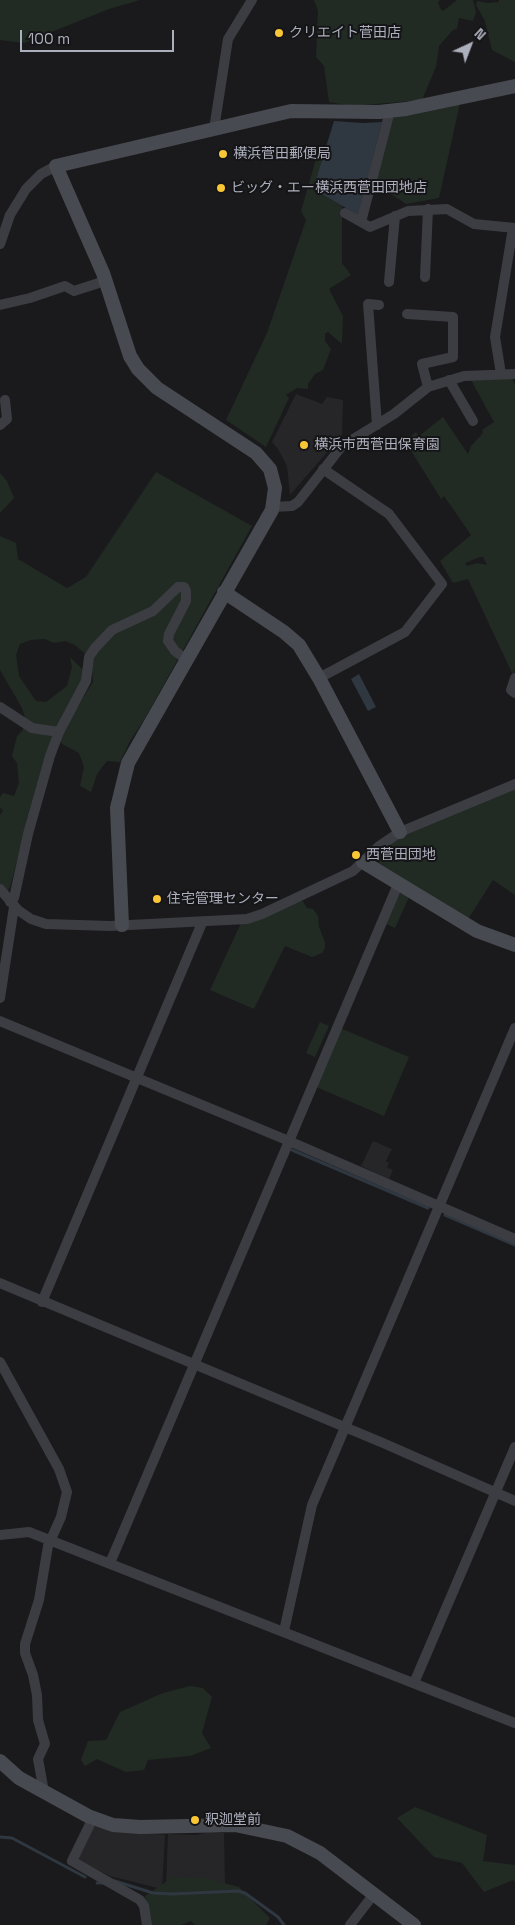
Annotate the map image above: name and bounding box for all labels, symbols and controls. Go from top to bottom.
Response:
scale bar [22,20,176,52]
north arrow [445,20,495,70]
text: N [471,24,490,44]
place label: クリエイト菅田店 [289,25,401,41]
marker: クリエイト菅田店 [273,27,285,39]
text: 100 m [28,29,70,48]
place label: 横浜菅田郵便局 [233,146,331,162]
marker: 横浜菅田郵便局 [217,148,229,160]
place label: ビッグ・エー横浜西菅田団地店 [231,180,427,196]
marker: ビッグ・エー横浜西菅田団地店 [215,182,227,194]
place label: 横浜市西菅田保育園 [314,437,440,453]
marker: 横浜市西菅田保育園 [298,439,310,451]
place label: 西菅田団地 [366,847,436,863]
marker: 西菅田団地 [350,849,362,861]
place label: 住宅管理センター [167,891,279,907]
marker: 住宅管理センター [151,893,163,905]
place label: 釈迦堂前 [205,1812,261,1828]
marker: 釈迦堂前 [189,1814,201,1826]

